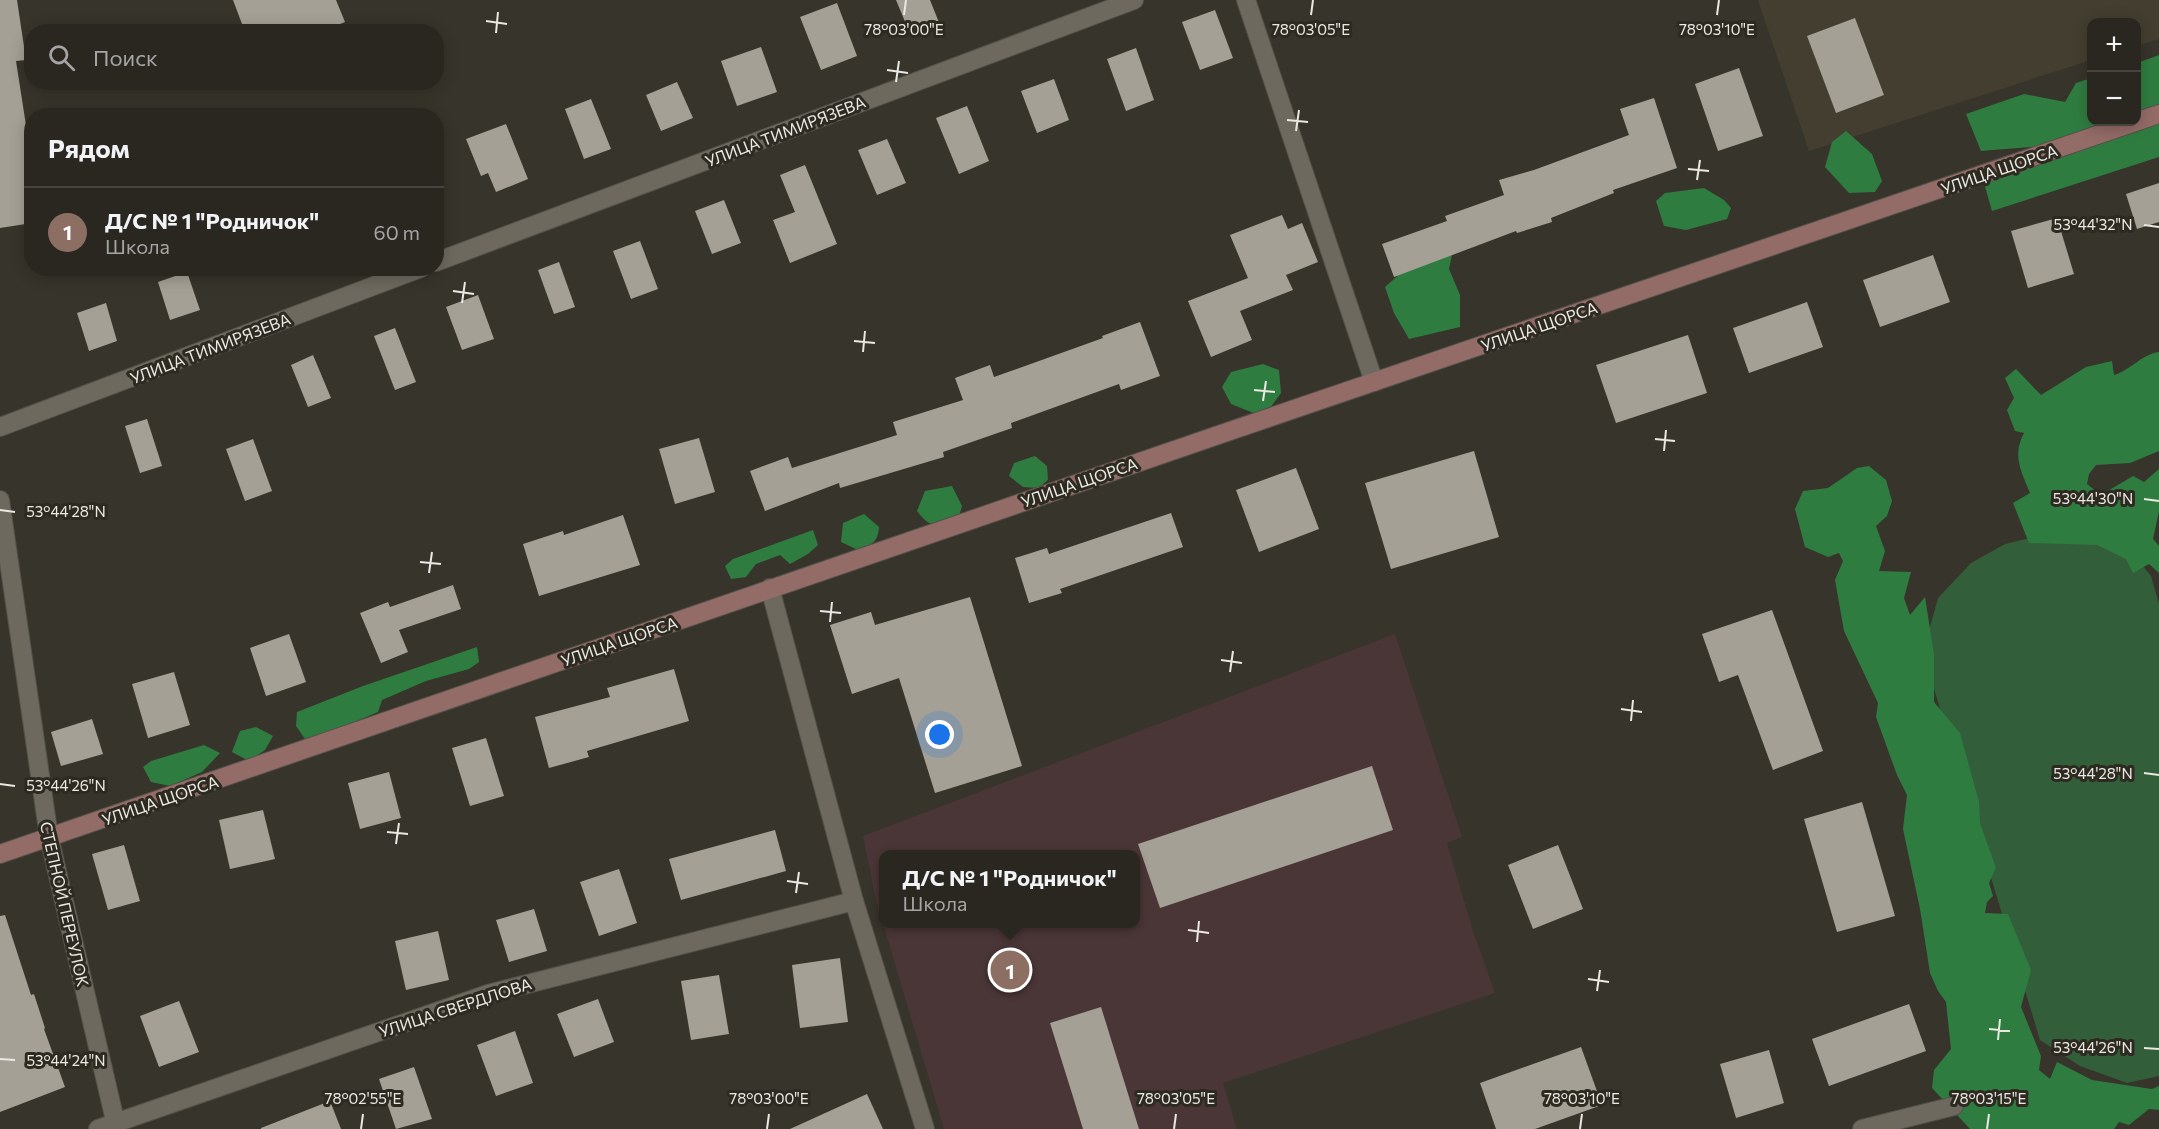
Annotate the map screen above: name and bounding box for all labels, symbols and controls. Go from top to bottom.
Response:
map controls [2087,18,2141,126]
button: + [2087,18,2141,72]
text: 78°03'00"E [864,20,944,38]
text: 78°03'05"E [1272,20,1350,38]
text: 78°03'10"E [1679,20,1755,38]
search box [24,24,444,90]
icon: search [45,41,78,74]
text: Поиск [93,44,158,71]
button: − [2087,72,2141,126]
street label: УЛИЦА ТИМИРЯЗЕВА [702,92,868,170]
text: Рядом [48,132,130,163]
street label: УЛИЦА ЩОРСА [1938,140,2060,198]
text: Д/С № 1 "Родничок" [105,207,319,234]
text: 53°44'32"N [2054,215,2132,233]
text: 1 [63,220,72,244]
text: 60 m [374,220,420,244]
text: Школа [105,234,170,258]
street label: УЛИЦА ЩОРСА [1478,297,1600,355]
street label: УЛИЦА ТИМИРЯЗЕВА [127,309,293,387]
street label: УЛИЦА ЩОРСА [1018,453,1140,511]
text: 53°44'30"N [2053,489,2133,507]
text: 53°44'28"N [26,502,106,520]
street label: УЛИЦА ЩОРСА [558,612,680,670]
your location [925,720,954,749]
text: 53°44'28"N [2053,764,2133,782]
street label: УЛИЦА ЩОРСА [99,771,221,829]
text: 53°44'26"N [26,776,106,794]
street label: СТЕПНОЙ ПЕРЕУЛОК [37,820,93,989]
popup [879,850,1140,928]
text: Д/С № 1 "Родничок" [902,864,1117,891]
text: Школа [902,891,967,915]
pin: 1 [990,948,1030,992]
street label: УЛИЦА СВЕРДЛОВА [376,973,534,1041]
text: 53°44'26"N [2053,1038,2133,1056]
text: 53°44'24"N [26,1051,106,1069]
text: 78°02'55"E [325,1089,401,1107]
text: 78°03'00"E [729,1089,809,1107]
text: 78°03'05"E [1137,1089,1215,1107]
text: 78°03'10"E [1544,1089,1620,1107]
text: 78°03'15"E [1952,1089,2027,1107]

